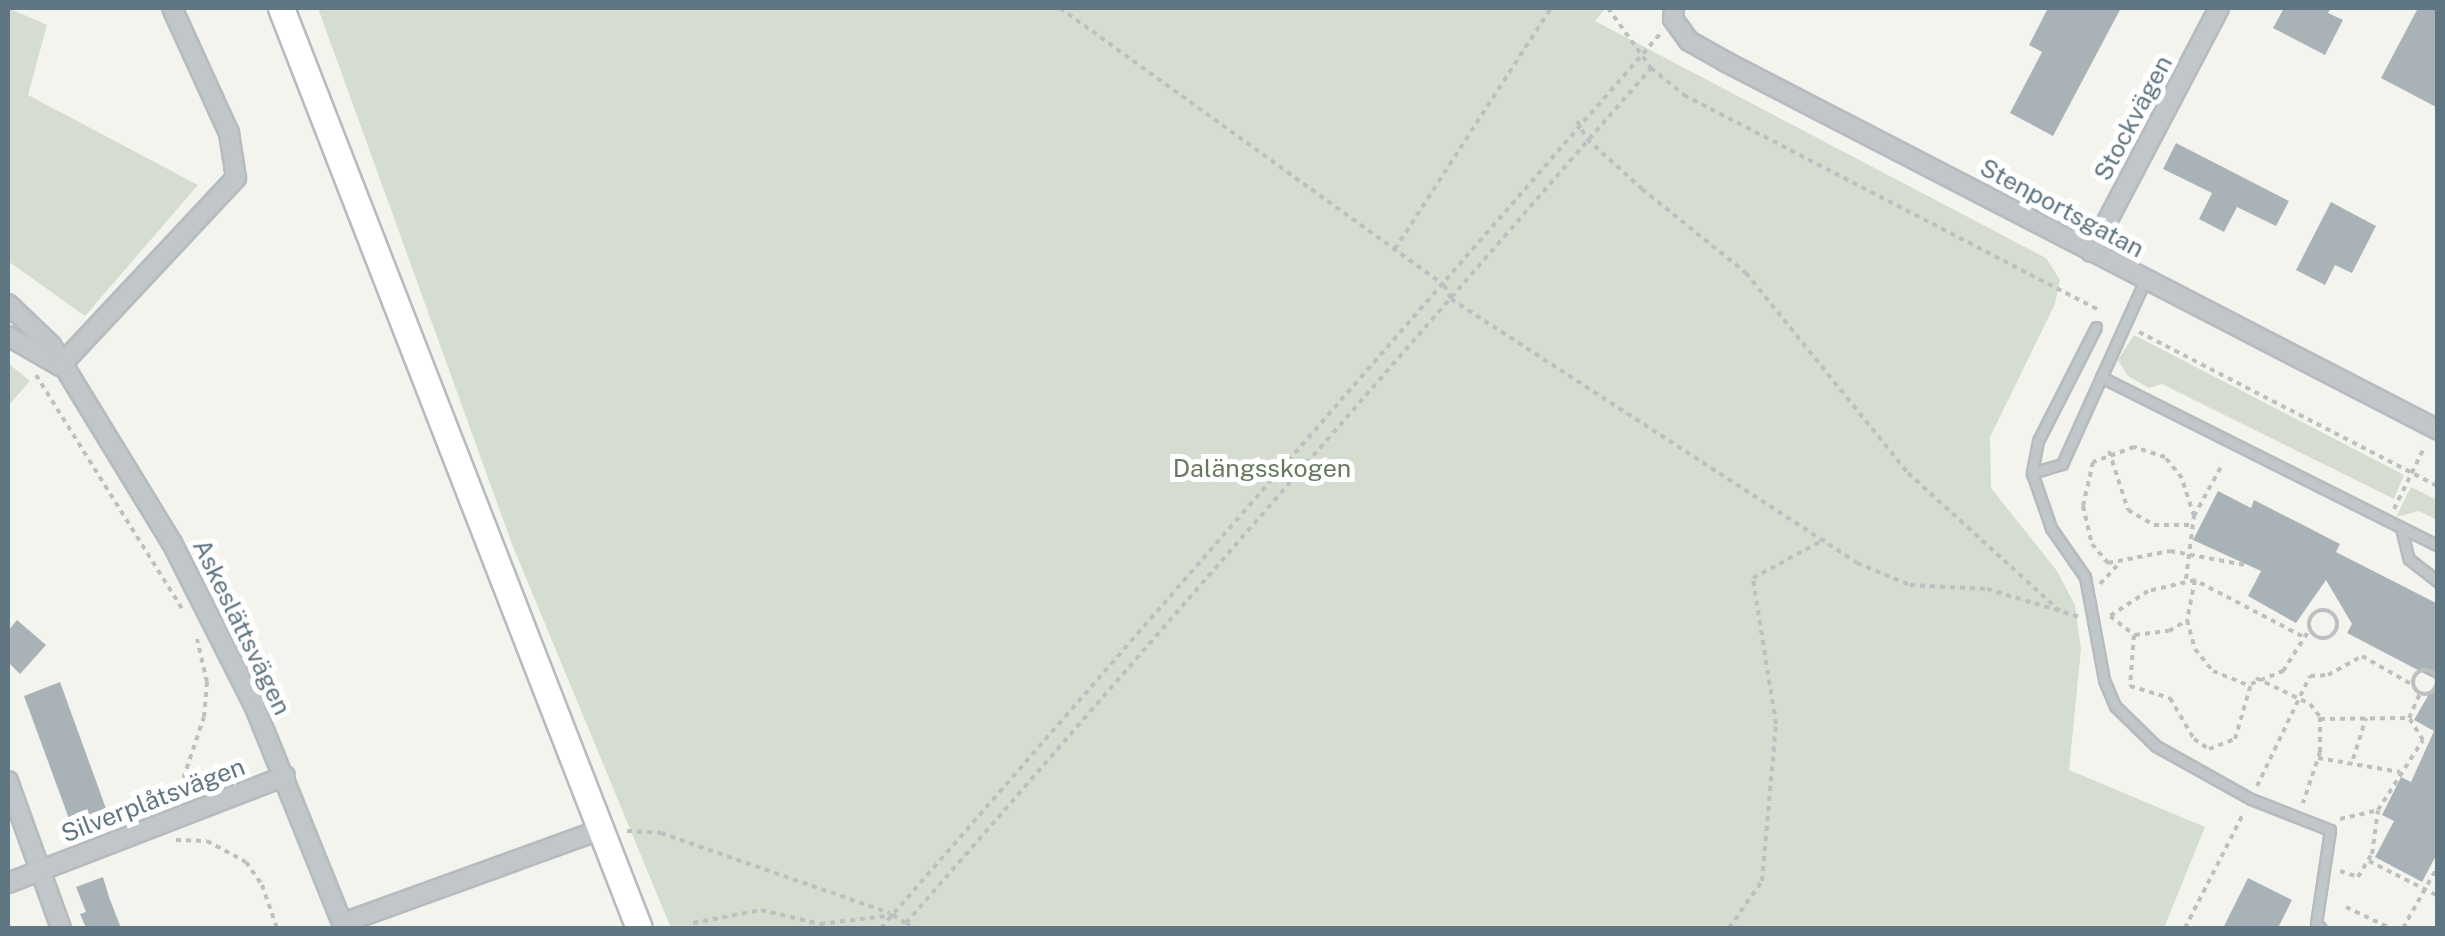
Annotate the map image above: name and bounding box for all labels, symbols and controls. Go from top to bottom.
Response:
street label: Stockvägen [2087,50,2179,186]
street label: Stenportsgatan [1975,152,2149,264]
park label: Dalängsskogen [1173,453,1351,483]
street label: Askeslättsvägen [187,534,297,720]
street label: Silverplåtsvägen [57,751,249,849]

